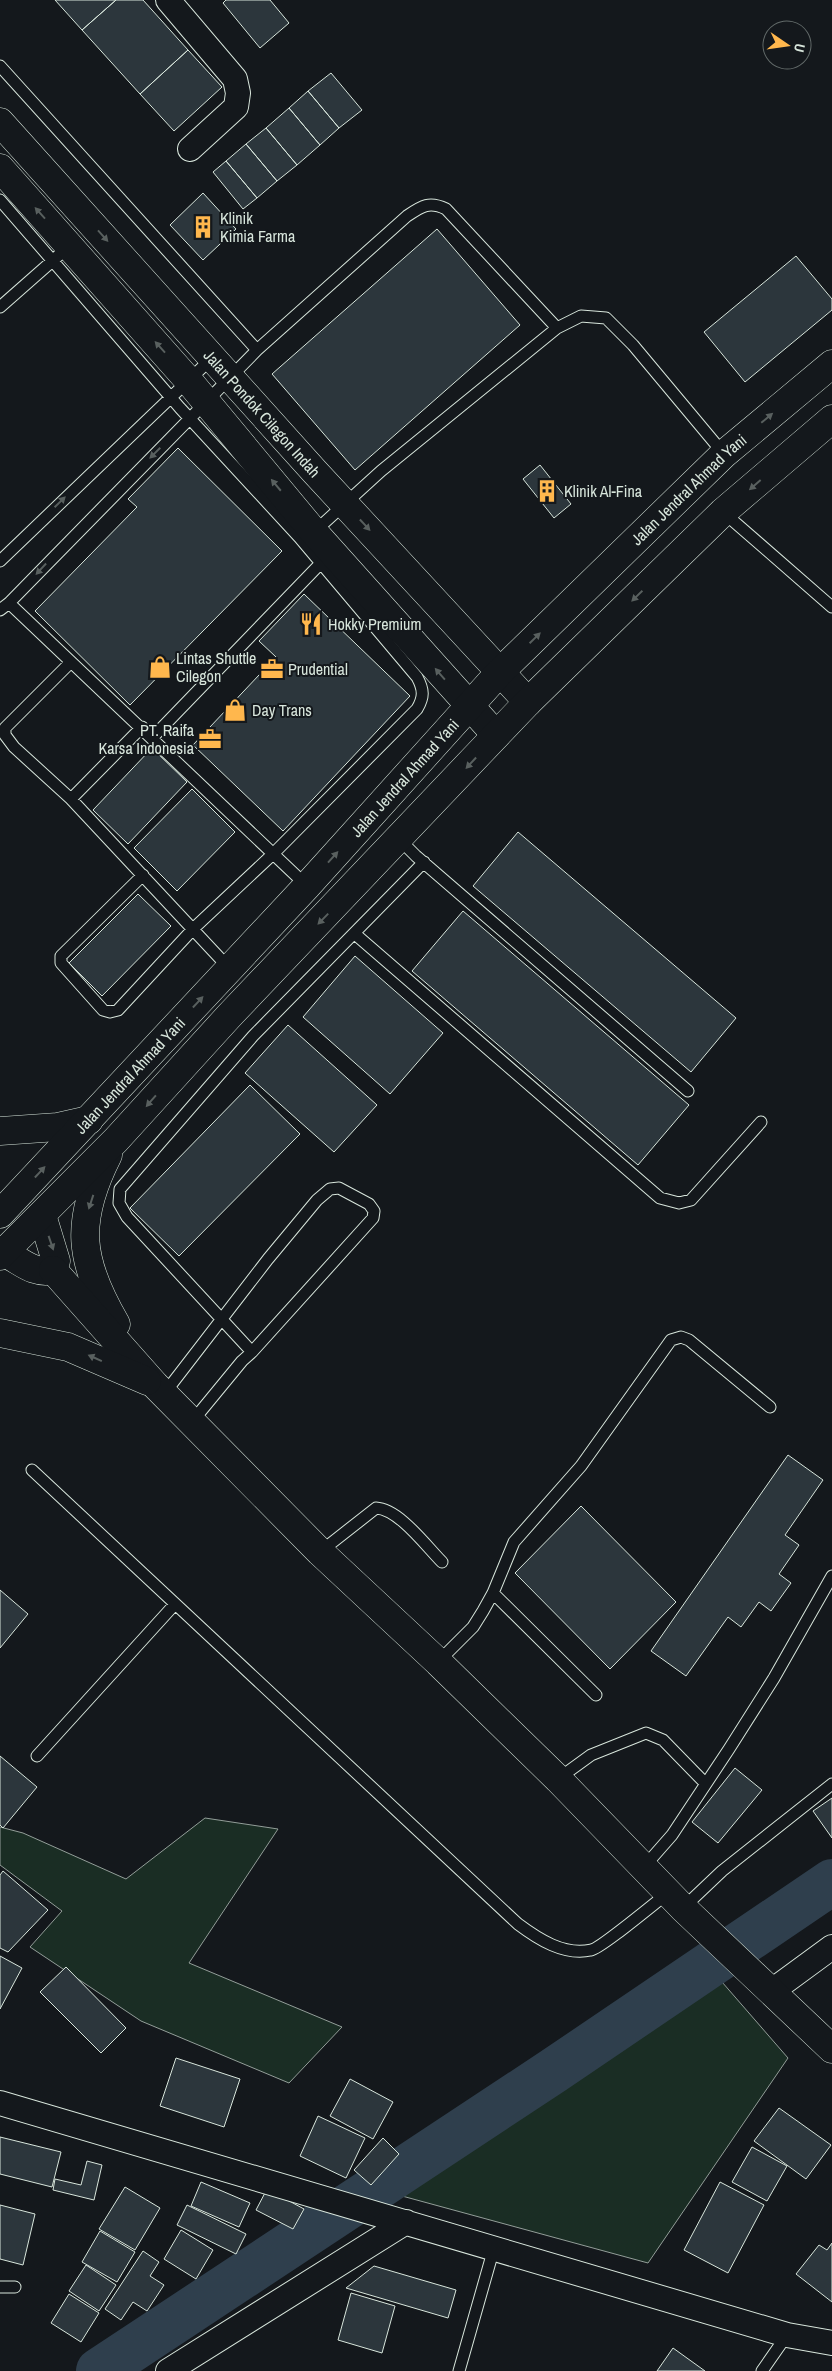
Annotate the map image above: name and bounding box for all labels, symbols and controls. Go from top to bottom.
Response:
north arrow [762,20,812,70]
text: U [790,42,809,54]
one-way arrow [34,207,46,219]
place label: Klinik Kimia Farma [220,207,296,247]
building icon: Klinik Kimia Farma [190,214,216,240]
one-way arrow [97,229,109,241]
one-way arrow [154,341,165,354]
street label: Jalan Pondok Cilegon Indah [199,345,326,482]
one-way arrow [761,413,774,424]
street label: Jalan Jendral Ahmad Yani [626,429,751,550]
one-way arrow [149,447,161,459]
building icon: Klinik Al-Fina [534,478,560,504]
one-way arrow [270,479,281,492]
one-way arrow [749,479,762,490]
place label: Klinik Al-Fina [564,480,643,502]
one-way arrow [54,496,66,508]
one-way arrow [359,519,371,531]
one-way arrow [35,562,47,574]
one-way arrow [631,590,643,602]
restaurant icon: Hokky Premium [298,611,324,637]
place label: Hokky Premium [328,613,421,635]
one-way arrow [529,632,541,644]
place label: Lintas Shuttle Cilegon [176,647,256,687]
shop icon: Lintas Shuttle Cilegon [147,654,173,680]
office icon: Prudential [259,656,285,682]
place label: Prudential [288,658,348,680]
one-way arrow [434,667,445,680]
shop icon: Day Trans [222,697,248,723]
place label: Day Trans [252,699,312,721]
street label: Jalan Jendral Ahmad Yani [346,714,464,842]
place label: PT. Raifa Karsa Indonesia [98,719,195,759]
office icon: PT. Raifa Karsa Indonesia [197,726,223,752]
one-way arrow [465,756,477,768]
one-way arrow [327,852,339,864]
one-way arrow [317,912,329,924]
one-way arrow [192,996,204,1008]
street label: Jalan Jendral Ahmad Yani [70,1012,190,1138]
one-way arrow [145,1094,157,1106]
one-way arrow [34,1166,46,1178]
one-way arrow [86,1194,94,1209]
one-way arrow [48,1235,56,1250]
one-way arrow [88,1354,102,1362]

